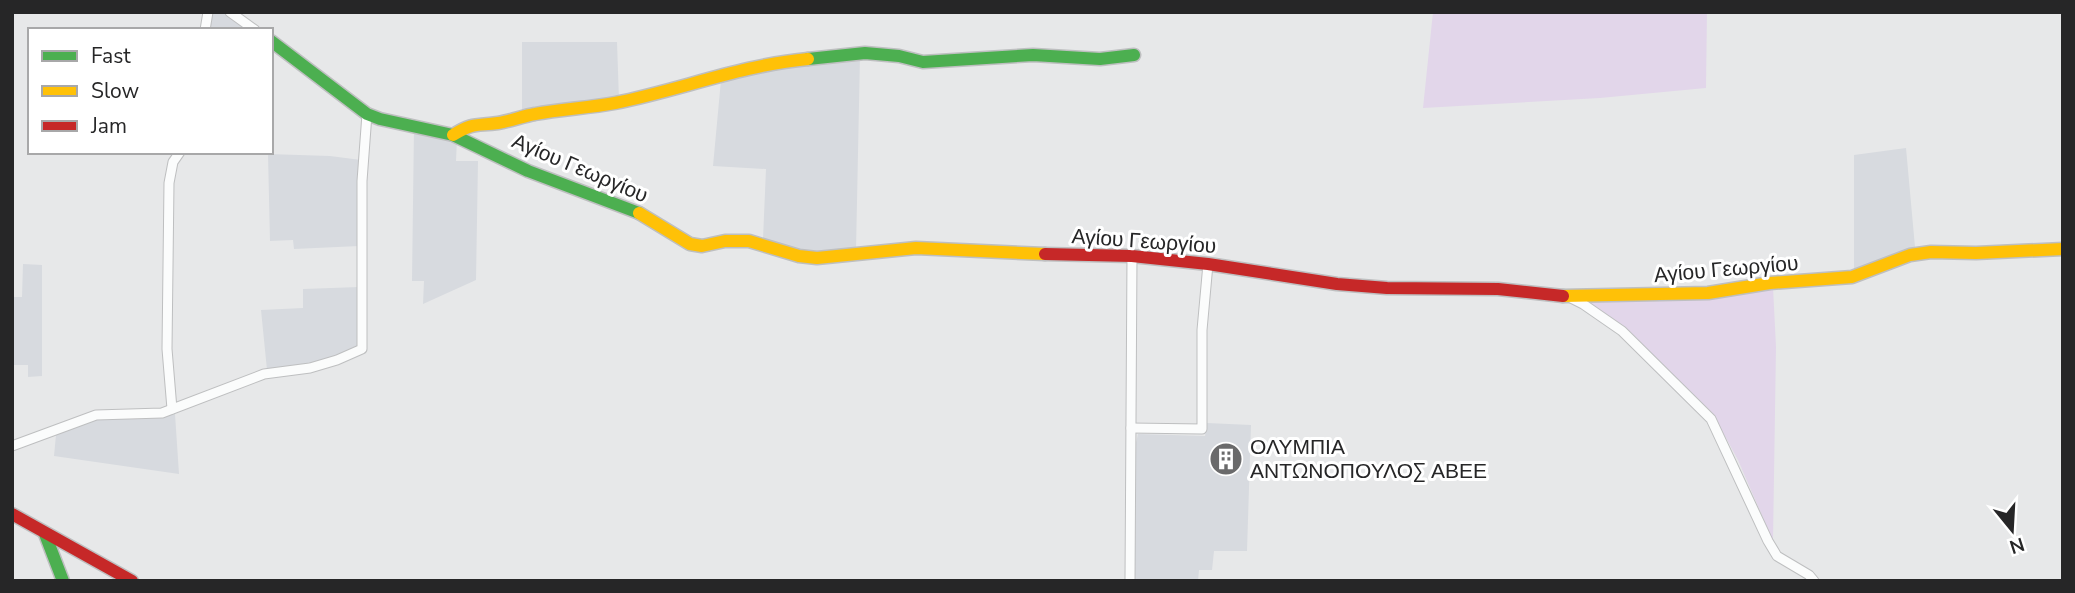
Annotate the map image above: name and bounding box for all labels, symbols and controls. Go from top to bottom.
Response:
legend [28,28,273,154]
text: Fast [91,42,131,70]
text: Slow [91,77,140,105]
text: Jam [90,112,127,140]
street label: Αγίου Γεωργίου [508,127,652,209]
street label: Αγίου Γεωργίου [1071,222,1217,260]
street label: Αγίου Γεωργίου [1653,249,1799,289]
place label: ΟΛΥΜΠΙΑ ΑΝΤΩΝΟΠΟΥΛΟΣ ΑΒΕΕ [1250,433,1487,485]
building icon: ΟΛΥΜΠΙΑ ΑΝΤΩΝΟΠΟΥΛΟΣ ΑΒΕΕ [1207,440,1245,478]
north arrow [1977,495,2047,565]
text: N [2006,531,2028,560]

